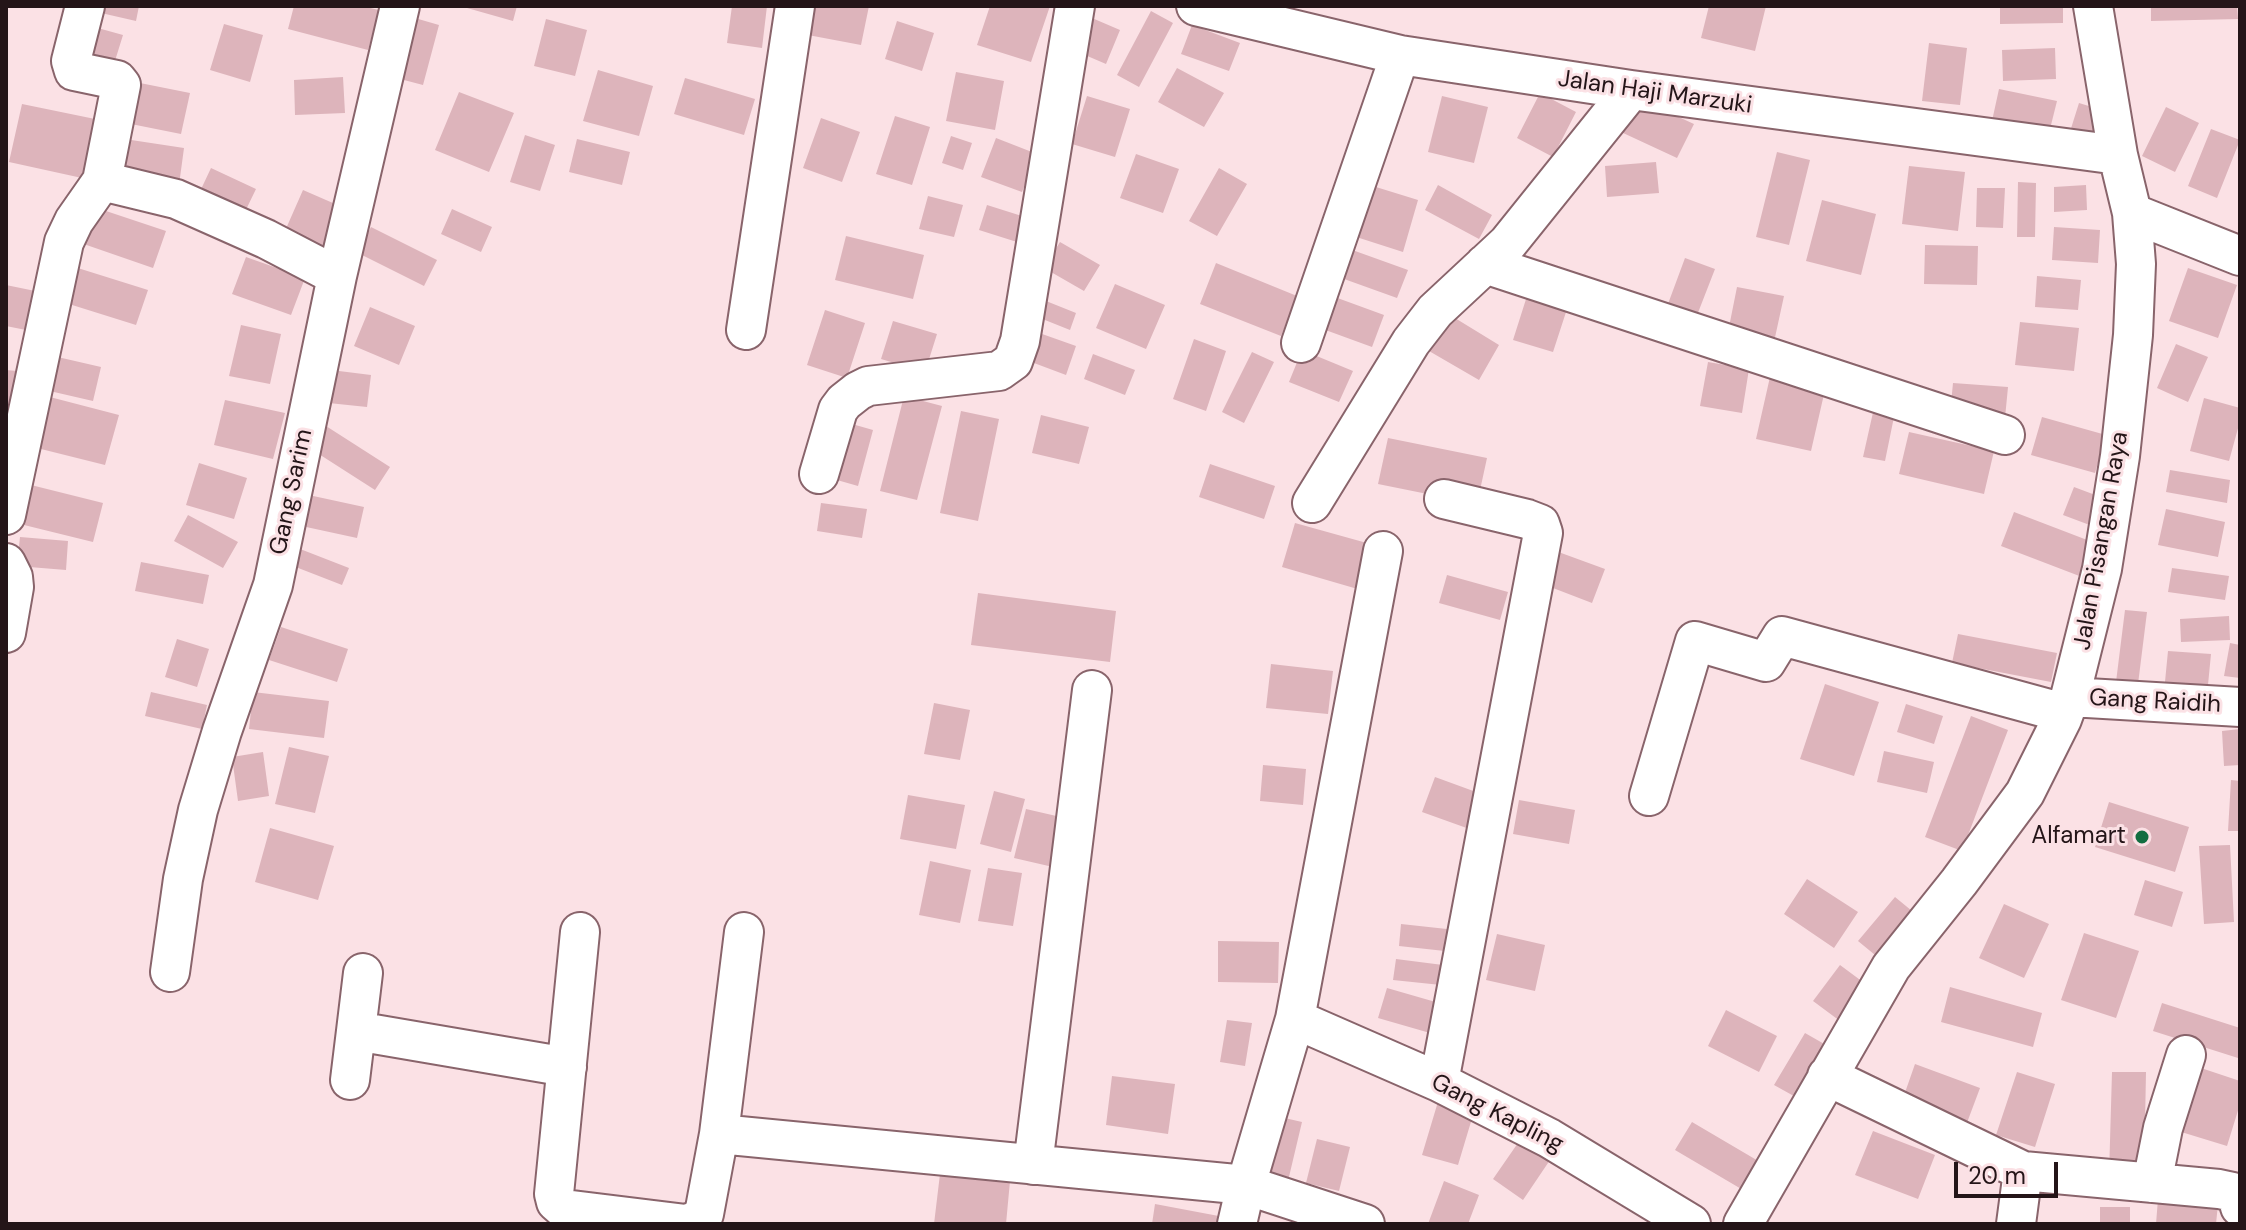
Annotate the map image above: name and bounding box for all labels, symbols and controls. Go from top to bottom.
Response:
street label: Jalan Haji Marzuki [1556,65,1754,121]
street label: Gang Sarim [265,427,319,557]
street label: Jalan Pisangan Raya [2069,430,2135,652]
street label: Gang Raidih [2088,684,2222,720]
place label: Alfamart [2031,823,2126,851]
marker: Alfamart [2133,828,2151,846]
street label: Gang Kapling [1426,1068,1568,1160]
scale bar [1958,1146,2062,1196]
text: 20 m [1968,1160,2026,1191]

